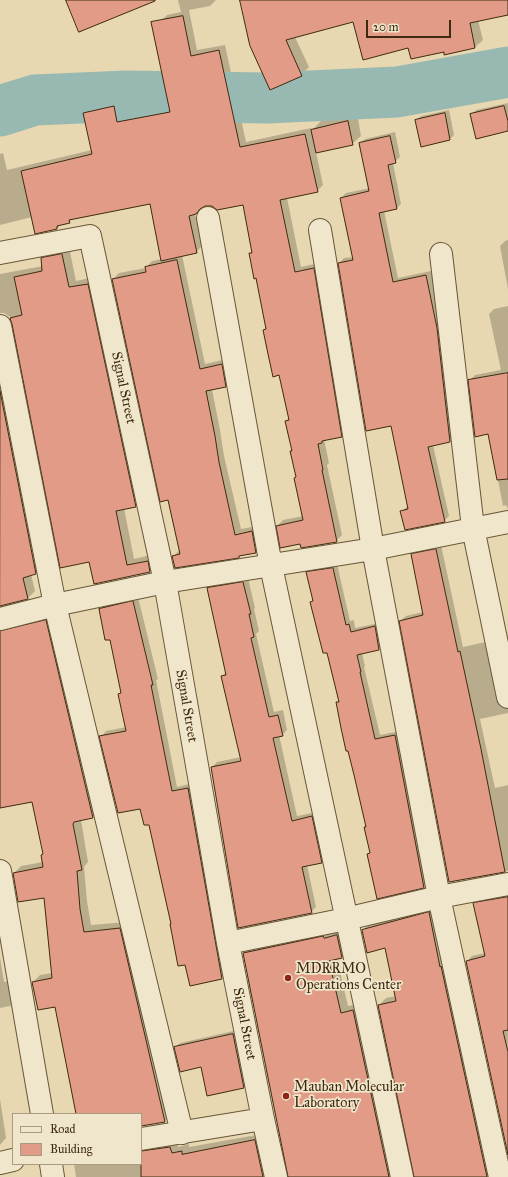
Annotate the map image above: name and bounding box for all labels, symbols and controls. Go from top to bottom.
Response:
scale bar [368,12,453,38]
text: 20 m [373,20,399,34]
street label: Signal Street [107,350,139,426]
street label: Signal Street [171,668,201,744]
place label: MDRRMO Operations Center [296,962,401,994]
marker: MDRRMO Operations Center [283,973,293,983]
street label: Signal Street [229,986,259,1062]
place label: Mauban Molecular Laboratory [294,1080,404,1112]
marker: Mauban Molecular Laboratory [281,1091,291,1101]
legend [12,1113,142,1165]
text: Road [50,1122,76,1136]
text: Building [50,1142,92,1156]

